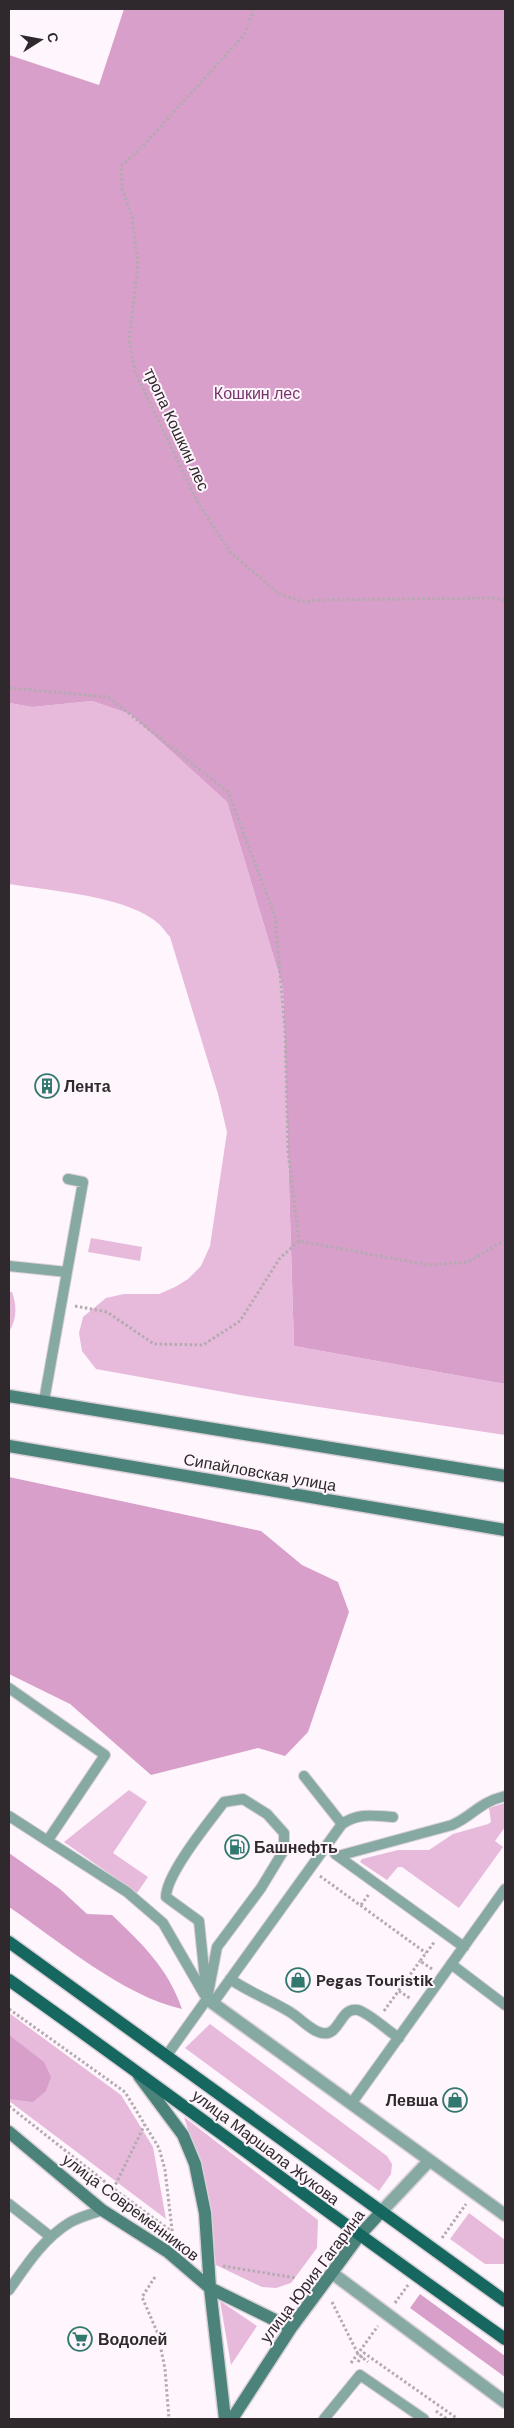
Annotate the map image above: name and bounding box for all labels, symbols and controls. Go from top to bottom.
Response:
north arrow [15,15,65,65]
text: С [43,31,63,44]
street label: тропа Кошкин лес [139,364,214,494]
park label: Кошкин лес [214,383,300,404]
building icon: Лента [34,1073,60,1099]
place label: Лента [64,1076,111,1097]
street label: Сипайловская улица [182,1449,338,1496]
fuel station icon: Башнефть [224,1834,250,1860]
place label: Башнефть [254,1837,338,1858]
shop icon: Pegas Touristik [285,1967,311,1993]
place label: Pegas Touristik [316,1970,434,1991]
street label: улица Маршала Жукова [188,2085,344,2210]
shop icon: Левша [442,2087,468,2113]
place label: Левша [386,2090,438,2111]
street label: улица Современников [58,2149,203,2266]
street label: улица Юрия Гагарина [255,2205,370,2347]
supermarket icon: Водолей [67,2326,93,2352]
place label: Водолей [98,2329,167,2350]

